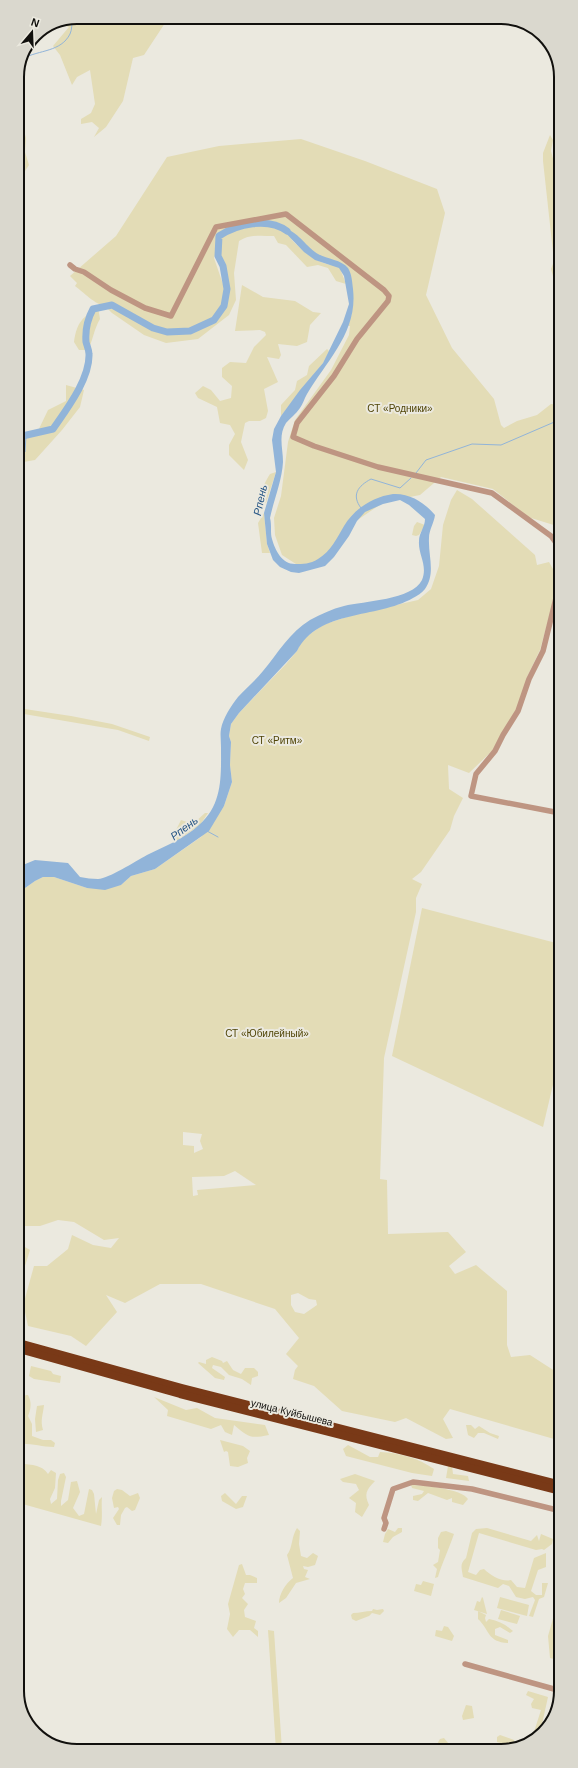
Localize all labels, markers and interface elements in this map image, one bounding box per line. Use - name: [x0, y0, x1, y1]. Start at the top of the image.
- north arrow: [12, 12, 52, 52]
- text: N: [30, 16, 41, 30]
- park label: СТ «Родники»: [367, 403, 433, 414]
- water label: Рпень: [251, 483, 269, 517]
- park label: СТ «Ритм»: [252, 735, 303, 746]
- water label: Рпень: [168, 814, 200, 842]
- park label: СТ «Юбилейный»: [225, 1028, 309, 1039]
- street label: улица Куйбышева: [250, 1397, 334, 1428]

